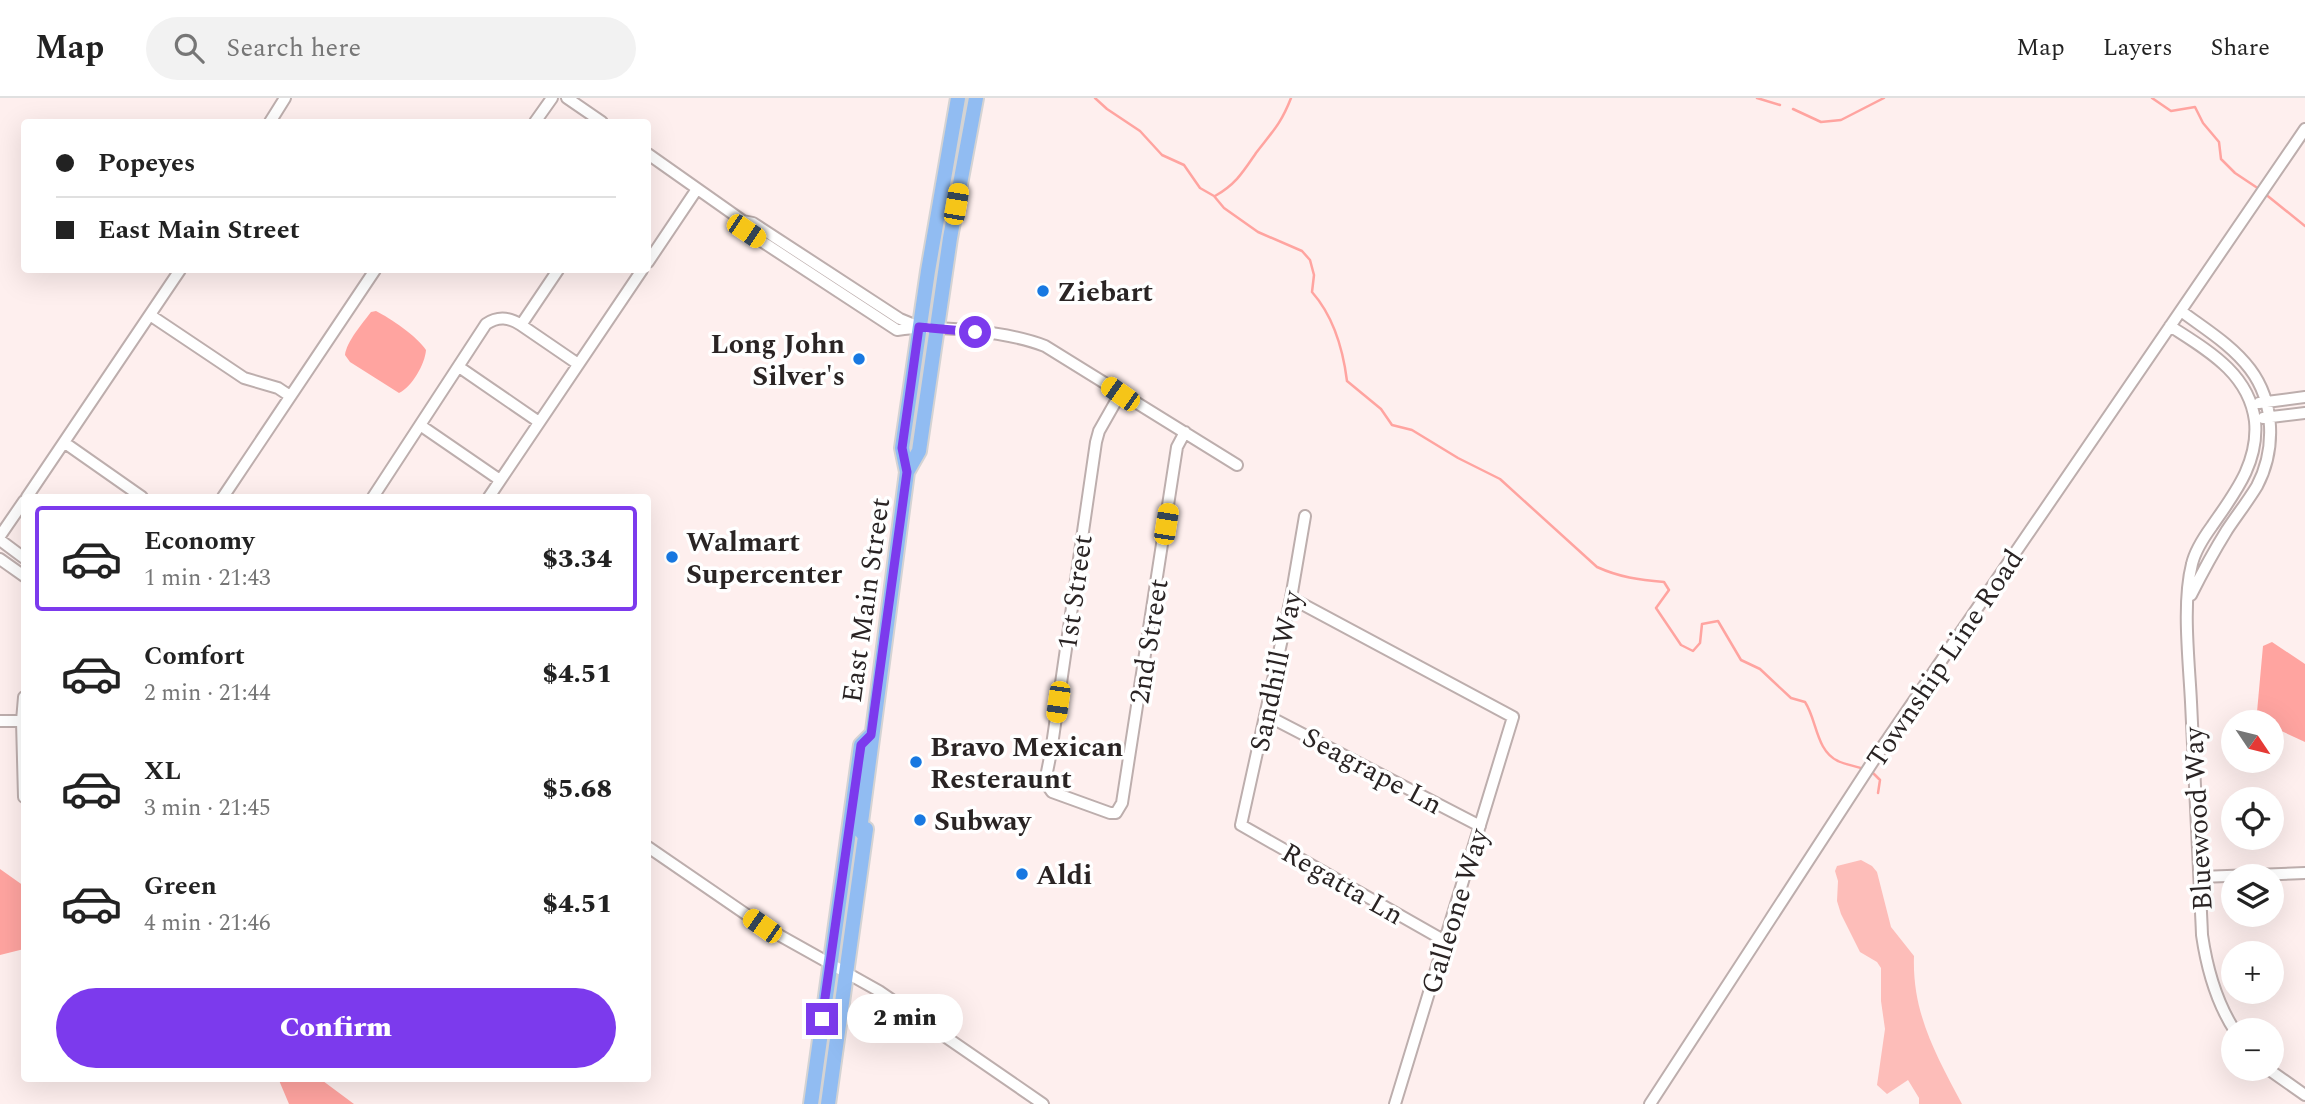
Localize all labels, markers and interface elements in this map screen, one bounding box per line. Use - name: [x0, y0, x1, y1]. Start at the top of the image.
- search box: [146, 17, 636, 80]
- text: Map: [35, 23, 104, 73]
- text: Search here: [226, 28, 361, 68]
- icon: search: [170, 29, 208, 67]
- text: Map: [2016, 30, 2065, 66]
- text: Layers: [2103, 30, 2173, 66]
- text: Share: [2211, 30, 2270, 66]
- text: Popeyes: [98, 143, 195, 183]
- car: [943, 181, 970, 227]
- text: East Main Street: [98, 210, 300, 250]
- car: [723, 211, 770, 251]
- place label: Ziebart: [1057, 271, 1153, 314]
- marker: Ziebart: [1035, 283, 1051, 299]
- route start: [959, 316, 991, 348]
- place label: Long John Silver's: [710, 323, 845, 398]
- marker: Long John Silver's: [851, 351, 867, 367]
- car: [1097, 373, 1144, 415]
- street label: East Main Street: [831, 495, 902, 706]
- car: [1153, 502, 1180, 546]
- text: Economy: [144, 521, 254, 561]
- place label: Walmart Supercenter: [686, 521, 842, 596]
- icon: car: [60, 527, 123, 590]
- street label: 1st Street: [1046, 532, 1105, 653]
- text: $3.34: [542, 539, 612, 579]
- street label: Township Line Road: [1856, 541, 2035, 777]
- marker: Walmart Supercenter: [664, 549, 680, 565]
- text: 1 min · 21:43: [144, 561, 271, 596]
- street label: 2nd Street: [1118, 575, 1181, 707]
- street label: Sandhill Way: [1238, 585, 1315, 756]
- text: Comfort: [144, 636, 245, 676]
- icon: car: [60, 642, 123, 705]
- text: $4.51: [542, 654, 612, 694]
- text: 2 min · 21:44: [144, 676, 271, 711]
- car: [1045, 680, 1072, 724]
- north arrow: [2221, 710, 2284, 774]
- map controls: [2221, 710, 2284, 1081]
- street label: Seagrape Ln: [1295, 716, 1450, 826]
- street label: Bluewood Way: [2172, 724, 2225, 912]
- place label: Bravo Mexican Resteraunt: [930, 726, 1123, 801]
- text: XL: [144, 751, 181, 791]
- marker: Bravo Mexican Resteraunt: [908, 754, 924, 770]
- icon: car: [60, 757, 123, 820]
- text: $5.68: [542, 769, 612, 809]
- button: locate: [2221, 787, 2284, 850]
- text: 3 min · 21:45: [144, 791, 271, 826]
- place label: Subway: [934, 800, 1033, 843]
- marker: Subway: [912, 812, 928, 828]
- street label: Galleone Way: [1410, 822, 1501, 999]
- street label: Regatta Ln: [1273, 832, 1412, 937]
- place label: Aldi: [1036, 854, 1092, 897]
- button: layers: [2221, 864, 2284, 927]
- text: Green: [144, 866, 217, 906]
- marker: Aldi: [1014, 866, 1030, 882]
- icon: car: [60, 872, 123, 935]
- text: $4.51: [542, 884, 612, 924]
- car: [739, 905, 786, 947]
- text: 4 min · 21:46: [144, 906, 271, 941]
- button: +: [2221, 941, 2284, 1004]
- button: Confirm: [56, 988, 616, 1068]
- callout: 2 min: [846, 995, 962, 1044]
- text: 2 min: [873, 1001, 937, 1036]
- route end: [806, 1003, 838, 1035]
- button: −: [2221, 1018, 2284, 1081]

